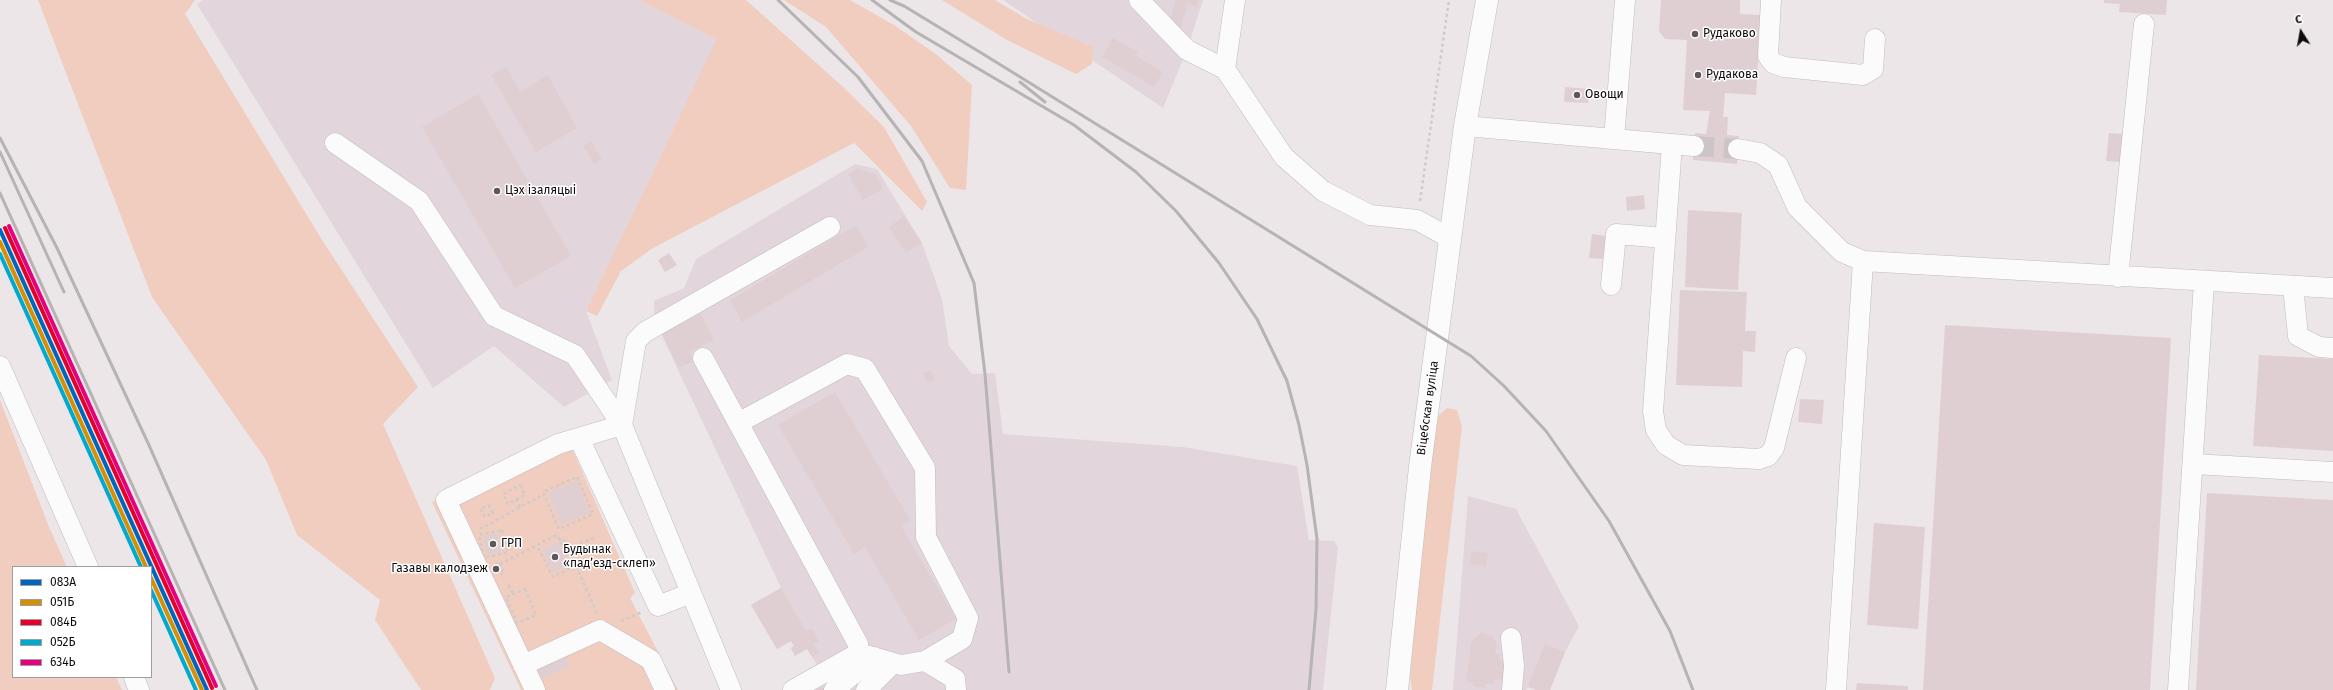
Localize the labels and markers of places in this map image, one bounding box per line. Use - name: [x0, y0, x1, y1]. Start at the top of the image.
- place label: Рудаково: [1703, 27, 1756, 41]
- marker: Рудаково: [1690, 29, 1700, 39]
- place label: Рудакова: [1706, 68, 1758, 82]
- marker: Рудакова: [1693, 70, 1703, 80]
- place label: Овощи: [1585, 88, 1624, 102]
- marker: Овощи: [1572, 90, 1582, 100]
- place label: Цэх ізаляцыі: [505, 184, 576, 198]
- marker: Цэх ізаляцыі: [492, 186, 502, 196]
- place label: ГРП: [501, 537, 522, 551]
- marker: ГРП: [488, 539, 498, 549]
- place label: Будынак «падʼезд-склеп»: [563, 543, 656, 571]
- marker: Будынак «падʼезд-склеп»: [550, 552, 560, 562]
- place label: Газавы калодзеж: [391, 562, 488, 576]
- marker: Газавы калодзеж: [491, 564, 501, 574]

